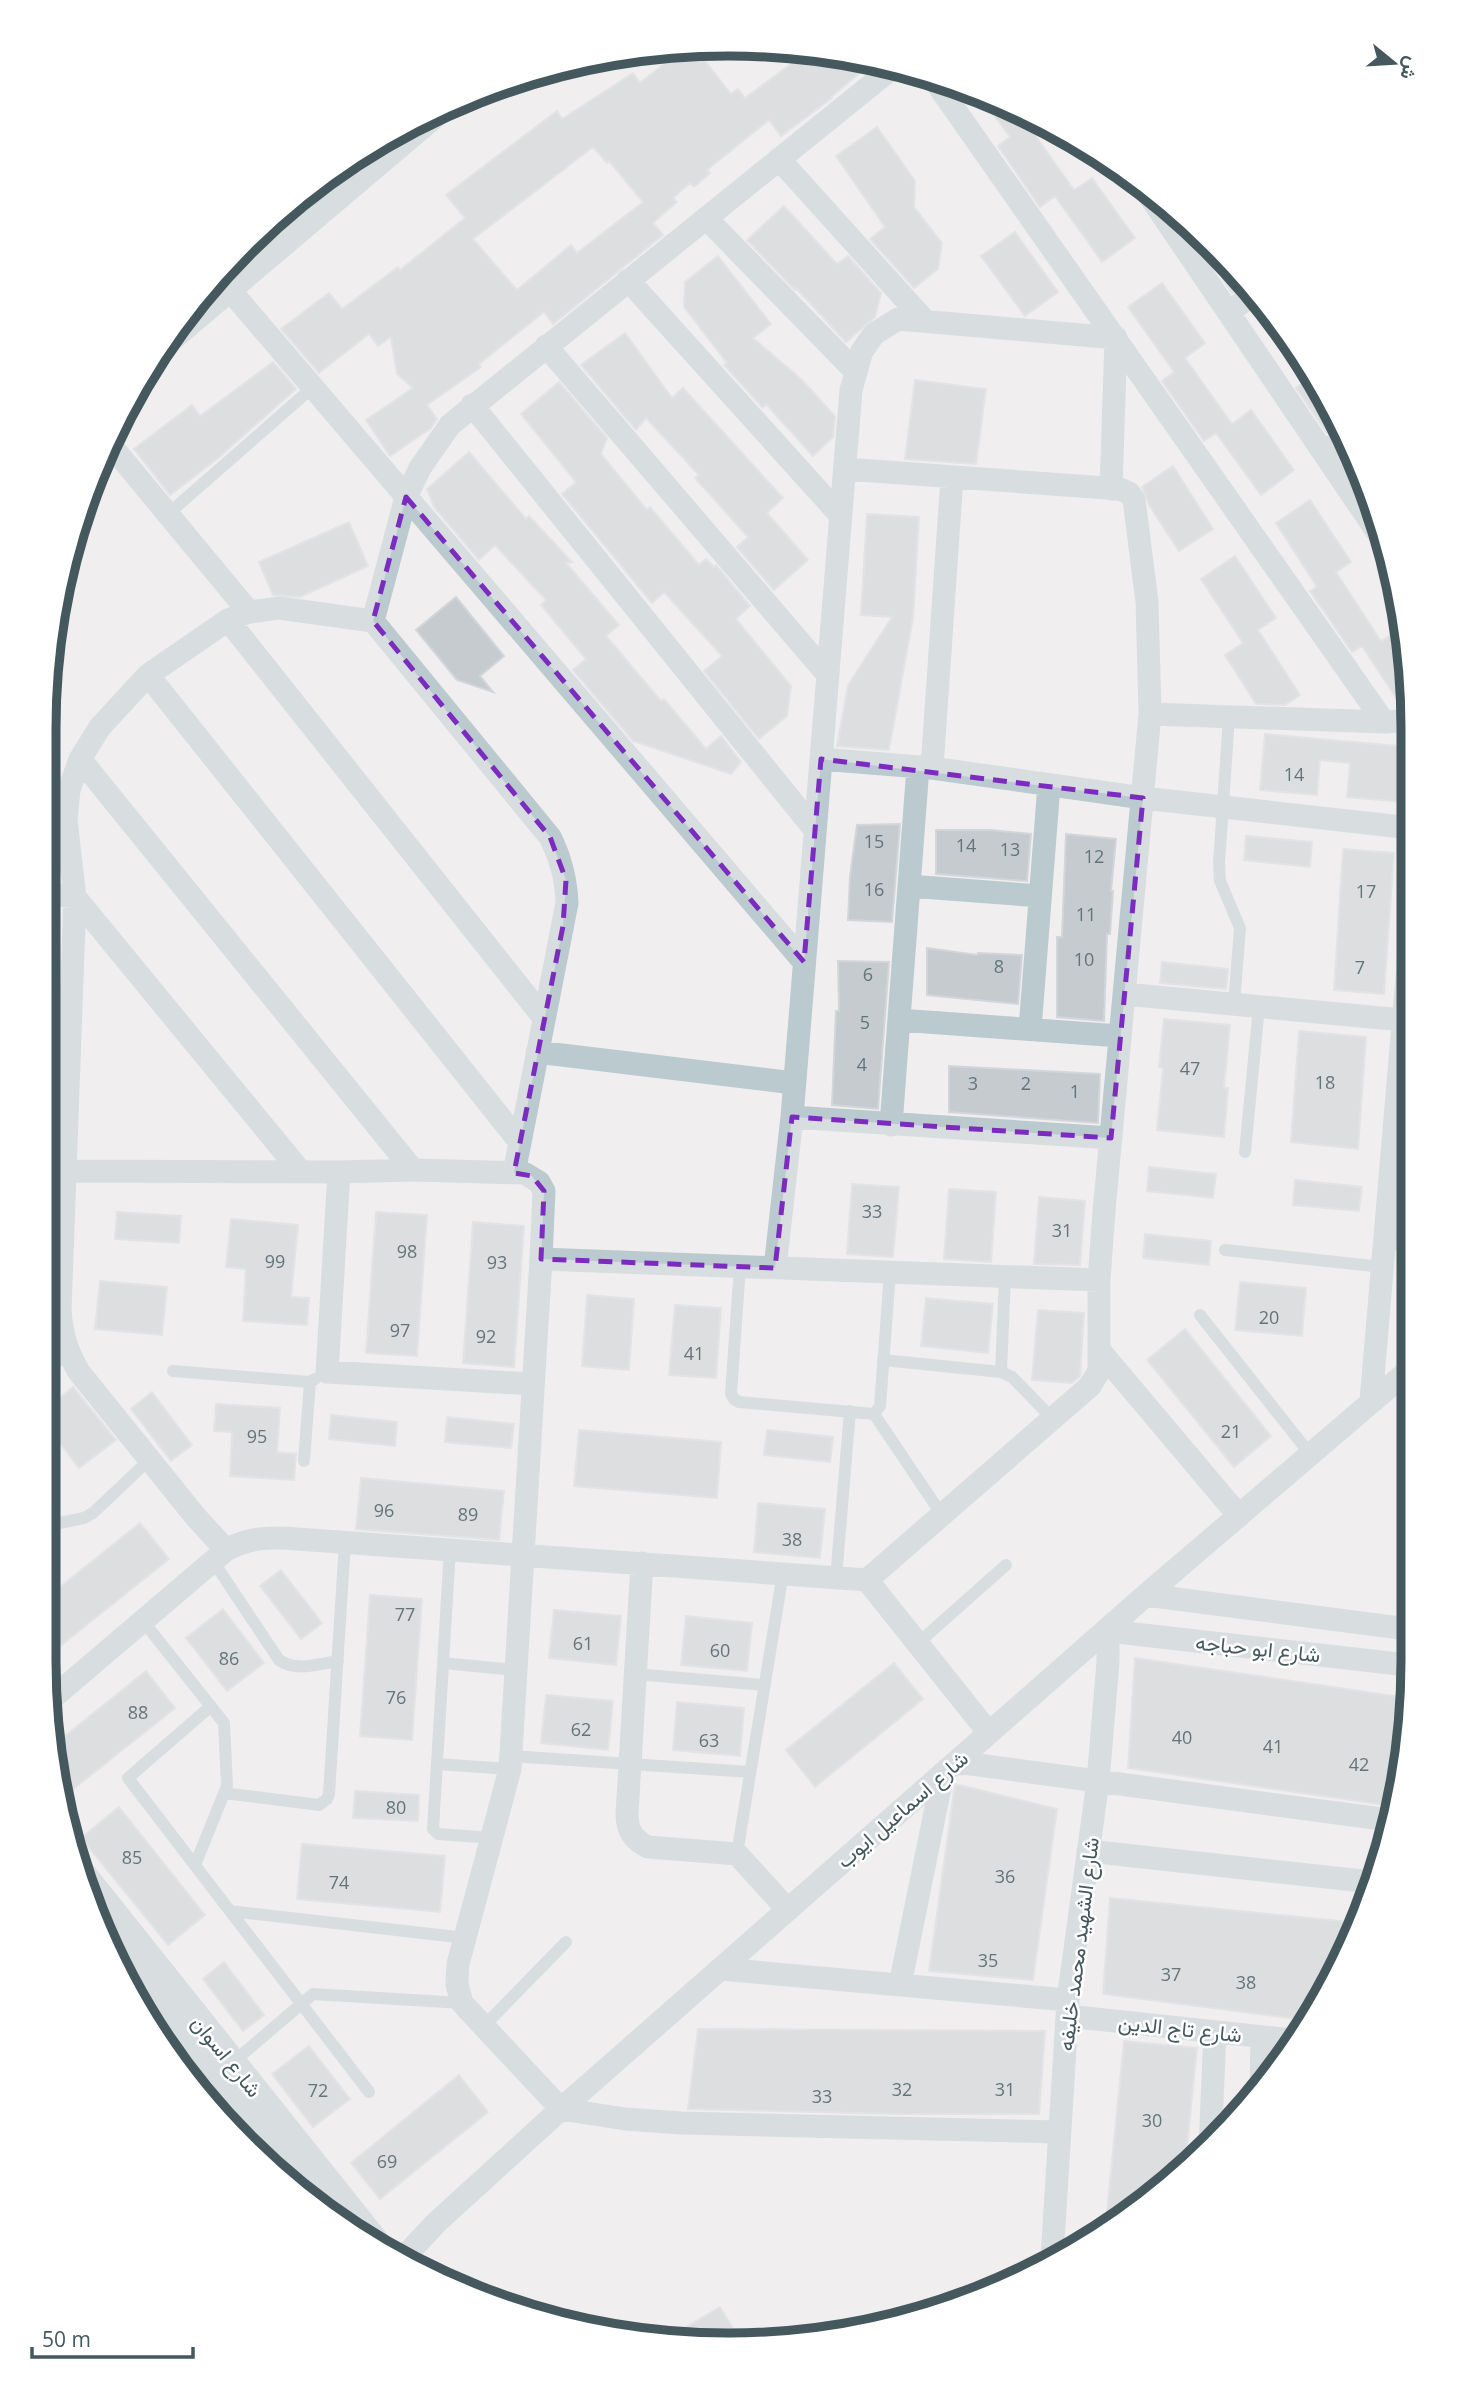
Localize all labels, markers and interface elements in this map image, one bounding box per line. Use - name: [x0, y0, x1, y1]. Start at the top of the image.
- north arrow: [1359, 28, 1429, 98]
- text: ش: [1394, 53, 1426, 83]
- house number: 14: [1284, 762, 1304, 786]
- house number: 15: [864, 829, 884, 853]
- house number: 14: [956, 833, 976, 857]
- house number: 13: [1000, 837, 1020, 861]
- house number: 12: [1084, 844, 1104, 868]
- house number: 16: [864, 877, 884, 901]
- house number: 17: [1356, 879, 1376, 903]
- house number: 11: [1076, 902, 1096, 926]
- house number: 10: [1074, 947, 1094, 971]
- house number: 8: [994, 954, 1004, 978]
- house number: 7: [1355, 955, 1365, 979]
- house number: 6: [863, 962, 873, 986]
- house number: 5: [860, 1010, 870, 1034]
- house number: 4: [857, 1052, 867, 1076]
- house number: 47: [1180, 1056, 1200, 1080]
- house number: 18: [1315, 1070, 1335, 1094]
- house number: 3: [968, 1071, 978, 1095]
- house number: 2: [1021, 1071, 1031, 1095]
- house number: 1: [1070, 1079, 1080, 1103]
- house number: 33: [862, 1199, 882, 1223]
- house number: 31: [1052, 1218, 1072, 1242]
- house number: 98: [397, 1239, 417, 1263]
- house number: 99: [265, 1249, 285, 1273]
- house number: 93: [487, 1250, 507, 1274]
- house number: 20: [1259, 1305, 1279, 1329]
- house number: 97: [390, 1318, 410, 1342]
- house number: 92: [476, 1324, 496, 1348]
- house number: 41: [684, 1341, 704, 1365]
- house number: 21: [1221, 1419, 1241, 1443]
- house number: 95: [247, 1424, 267, 1448]
- house number: 96: [374, 1498, 394, 1522]
- house number: 89: [458, 1502, 478, 1526]
- house number: 38: [782, 1527, 802, 1551]
- house number: 77: [395, 1602, 415, 1626]
- street label: شارع ابو حباجه: [1194, 1628, 1322, 1669]
- house number: 61: [573, 1631, 593, 1655]
- house number: 60: [710, 1638, 730, 1662]
- house number: 86: [219, 1646, 239, 1670]
- house number: 76: [386, 1685, 406, 1709]
- house number: 88: [128, 1700, 148, 1724]
- house number: 62: [571, 1717, 591, 1741]
- house number: 40: [1172, 1725, 1192, 1749]
- house number: 63: [699, 1728, 719, 1752]
- house number: 41: [1263, 1734, 1283, 1758]
- street label: شارع اسماعيل ايوب: [830, 1744, 974, 1875]
- house number: 42: [1349, 1752, 1369, 1776]
- house number: 80: [386, 1795, 406, 1819]
- street label: شارع الشهيد محمد خليفه: [1051, 1836, 1106, 2052]
- house number: 85: [122, 1845, 142, 1869]
- house number: 36: [995, 1864, 1015, 1888]
- house number: 74: [329, 1870, 349, 1894]
- house number: 35: [978, 1948, 998, 1972]
- house number: 37: [1161, 1962, 1181, 1986]
- house number: 38: [1236, 1970, 1256, 1994]
- street label: شارع تاج الدين: [1117, 2008, 1243, 2049]
- street label: شارع اسوان: [185, 2009, 269, 2103]
- house number: 32: [892, 2077, 912, 2101]
- house number: 31: [995, 2077, 1015, 2101]
- house number: 72: [308, 2078, 328, 2102]
- house number: 33: [812, 2084, 832, 2108]
- house number: 30: [1142, 2108, 1162, 2132]
- house number: 69: [377, 2149, 397, 2173]
- scale bar: [32, 2316, 192, 2360]
- text: 50 m: [42, 2325, 91, 2353]

